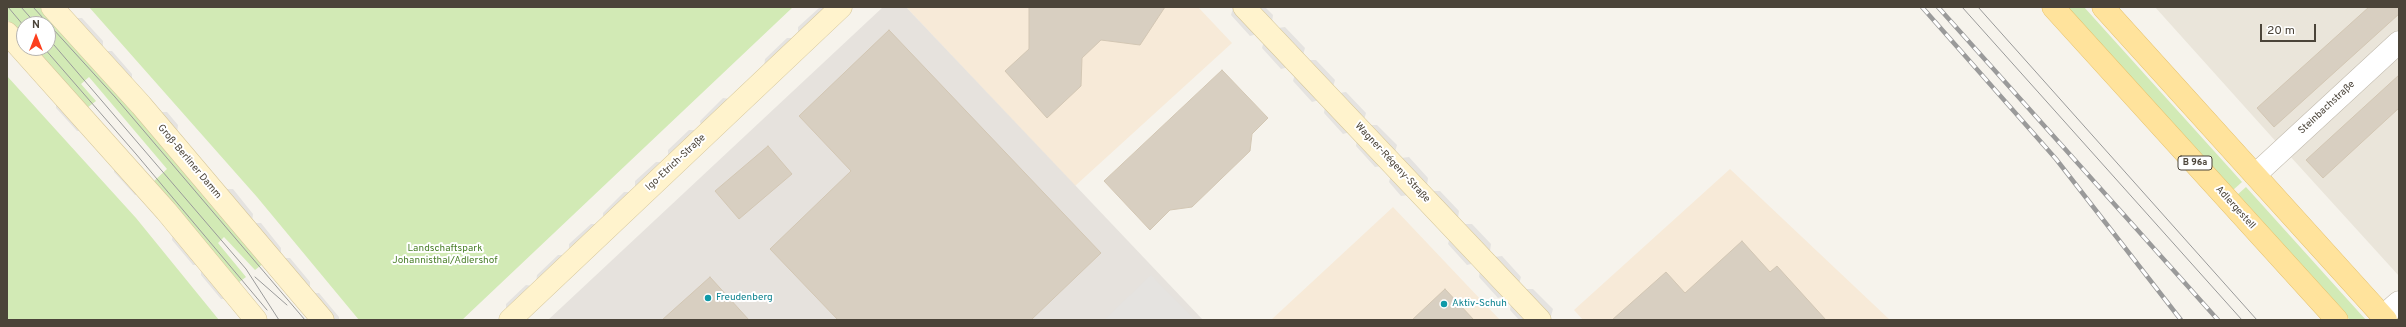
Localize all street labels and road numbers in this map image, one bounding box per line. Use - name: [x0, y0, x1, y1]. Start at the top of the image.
- street label: Steinbachstraße: [2296, 79, 2358, 137]
- street label: Wagner-Régeny-Straße: [1352, 121, 1432, 205]
- street label: Groß-Berliner Damm: [154, 122, 224, 202]
- street label: Igo-Etrich-Straße: [644, 132, 708, 194]
- road number: B 96a: [2178, 156, 2212, 170]
- street label: Adlergestell: [2213, 184, 2257, 232]

